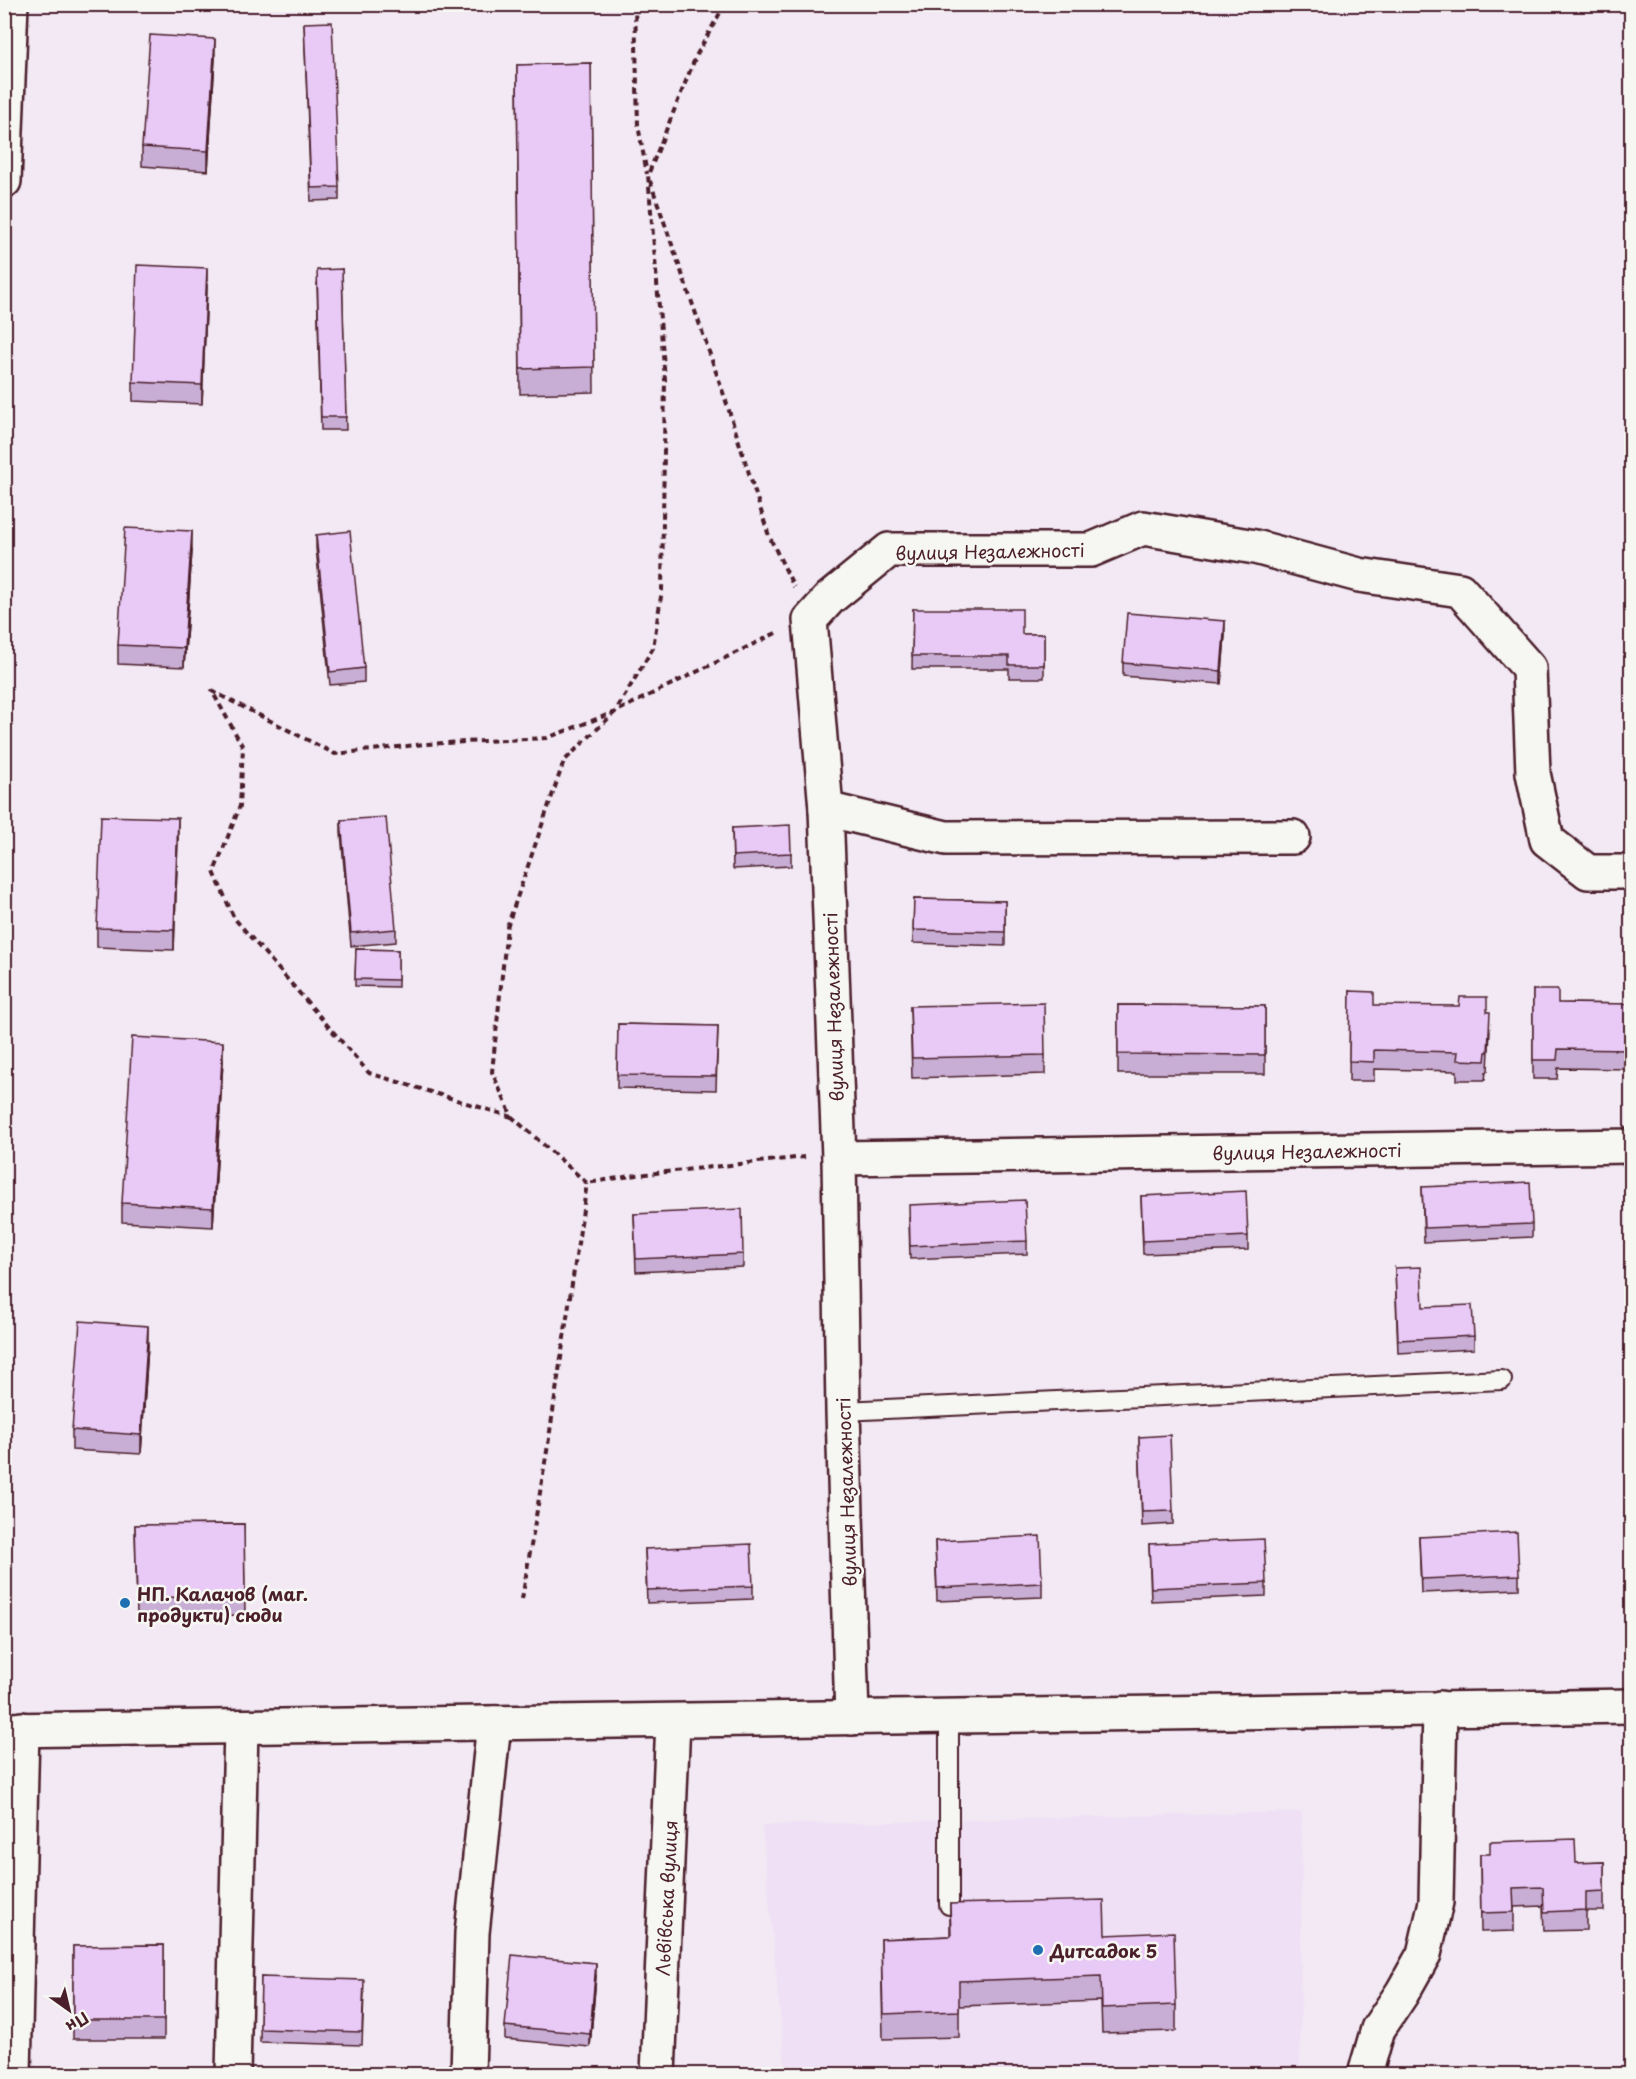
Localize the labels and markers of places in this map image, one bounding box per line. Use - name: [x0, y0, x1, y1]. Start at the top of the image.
- place label: НП. Калачов (маг. продукти) сюди: [137, 1580, 308, 1628]
- marker: НП. Калачов (маг. продукти) сюди: [118, 1596, 132, 1610]
- place label: Дитсадок 5: [1049, 1937, 1158, 1964]
- marker: Дитсадок 5: [1031, 1943, 1045, 1957]

